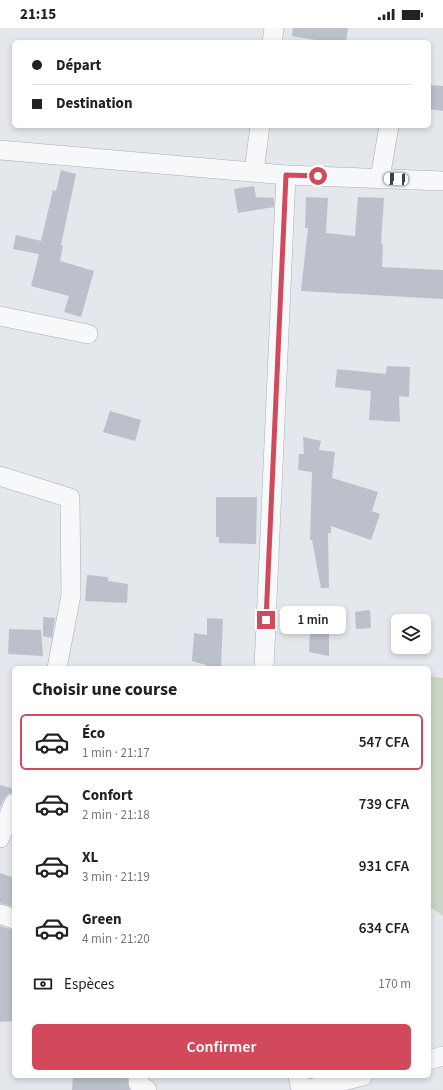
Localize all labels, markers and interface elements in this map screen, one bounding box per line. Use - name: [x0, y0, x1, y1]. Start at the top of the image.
- text: 21:15: [20, 4, 56, 25]
- text: Départ: [56, 55, 101, 76]
- text: Destination: [56, 93, 133, 114]
- route start: [309, 167, 327, 185]
- car: [384, 172, 408, 186]
- callout: 1 min: [280, 606, 346, 634]
- route end: [257, 611, 275, 629]
- text: 1 min: [298, 611, 328, 629]
- map controls: [391, 614, 431, 654]
- button: layers: [391, 614, 431, 654]
- text: Choisir une course: [32, 677, 177, 702]
- text: Éco: [82, 723, 105, 744]
- icon: car: [34, 724, 70, 760]
- text: 547 CFA: [359, 732, 409, 753]
- text: 1 min · 21:17: [82, 744, 150, 762]
- text: Confort: [82, 785, 133, 806]
- icon: car: [34, 786, 70, 822]
- text: 739 CFA: [359, 794, 409, 815]
- text: 2 min · 21:18: [82, 806, 150, 824]
- text: XL: [82, 847, 98, 868]
- icon: car: [34, 848, 70, 884]
- text: 931 CFA: [359, 856, 409, 877]
- text: 3 min · 21:19: [82, 868, 150, 886]
- text: Green: [82, 909, 122, 930]
- icon: car: [34, 910, 70, 946]
- text: 634 CFA: [359, 918, 409, 939]
- text: 4 min · 21:20: [82, 930, 150, 948]
- icon: cash: [32, 973, 54, 995]
- text: Espèces: [64, 974, 114, 995]
- text: 170 m: [378, 975, 411, 993]
- button: Confirmer: [32, 1024, 411, 1070]

